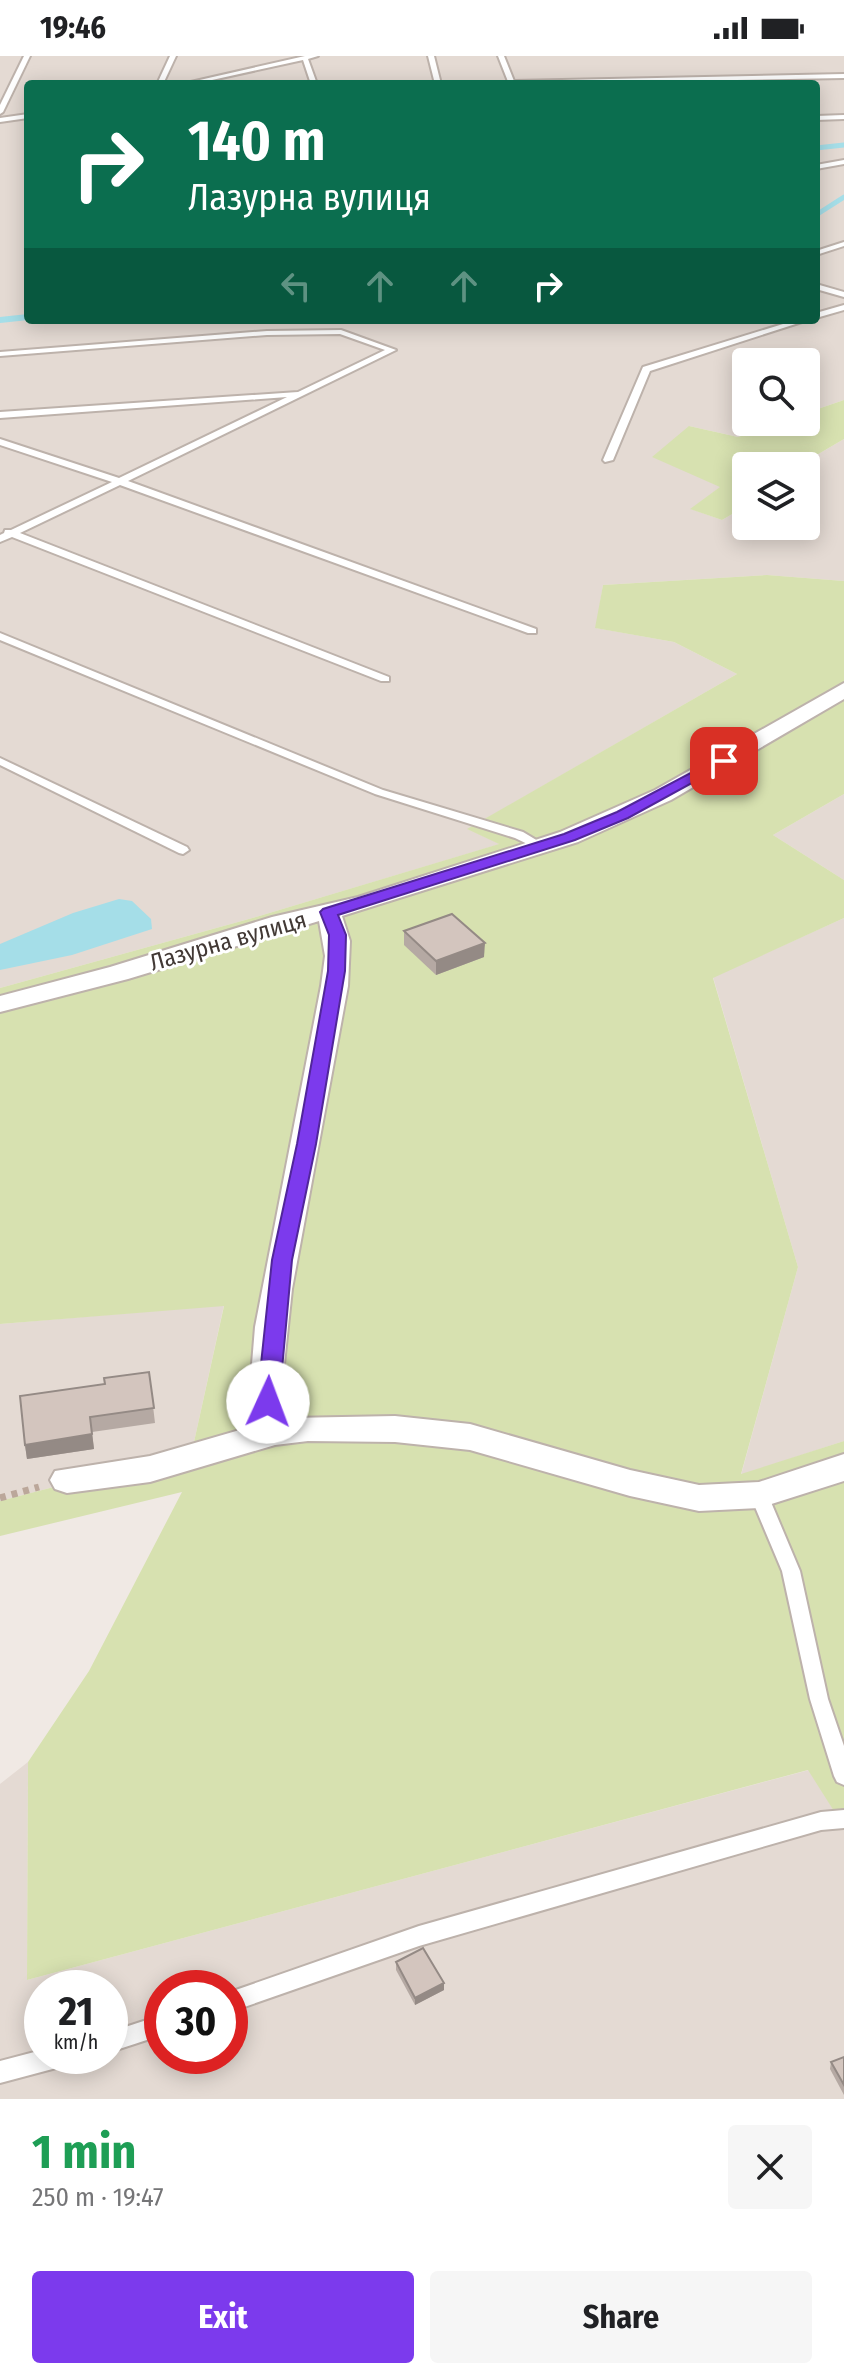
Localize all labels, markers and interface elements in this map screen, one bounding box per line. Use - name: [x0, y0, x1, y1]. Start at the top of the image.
- text: 19:46: [40, 10, 106, 46]
- text: 140 m: [188, 108, 325, 175]
- icon: right: [56, 112, 160, 216]
- text: Лазурна вулиця: [188, 176, 431, 220]
- icon: left: [274, 264, 318, 308]
- icon: ahead: [358, 264, 402, 308]
- icon: ahead: [442, 264, 486, 308]
- icon: right: [526, 264, 570, 308]
- map controls: [732, 348, 820, 540]
- button: search: [732, 348, 820, 436]
- button: layers: [732, 452, 820, 540]
- pin: [690, 727, 758, 795]
- icon: arrive: [702, 739, 746, 783]
- street label: Лазурна вулиця: [146, 905, 310, 977]
- position arrow: [226, 1360, 310, 1444]
- speed limit sign: 30: [144, 1970, 248, 2074]
- text: 21: [59, 1988, 93, 2036]
- text: km/h: [54, 2030, 98, 2054]
- text: 1 min: [32, 2123, 137, 2181]
- button: close: [728, 2125, 812, 2209]
- text: 250 m · 19:47: [32, 2182, 164, 2213]
- button: Exit: [32, 2271, 414, 2363]
- button: Share: [430, 2271, 812, 2363]

